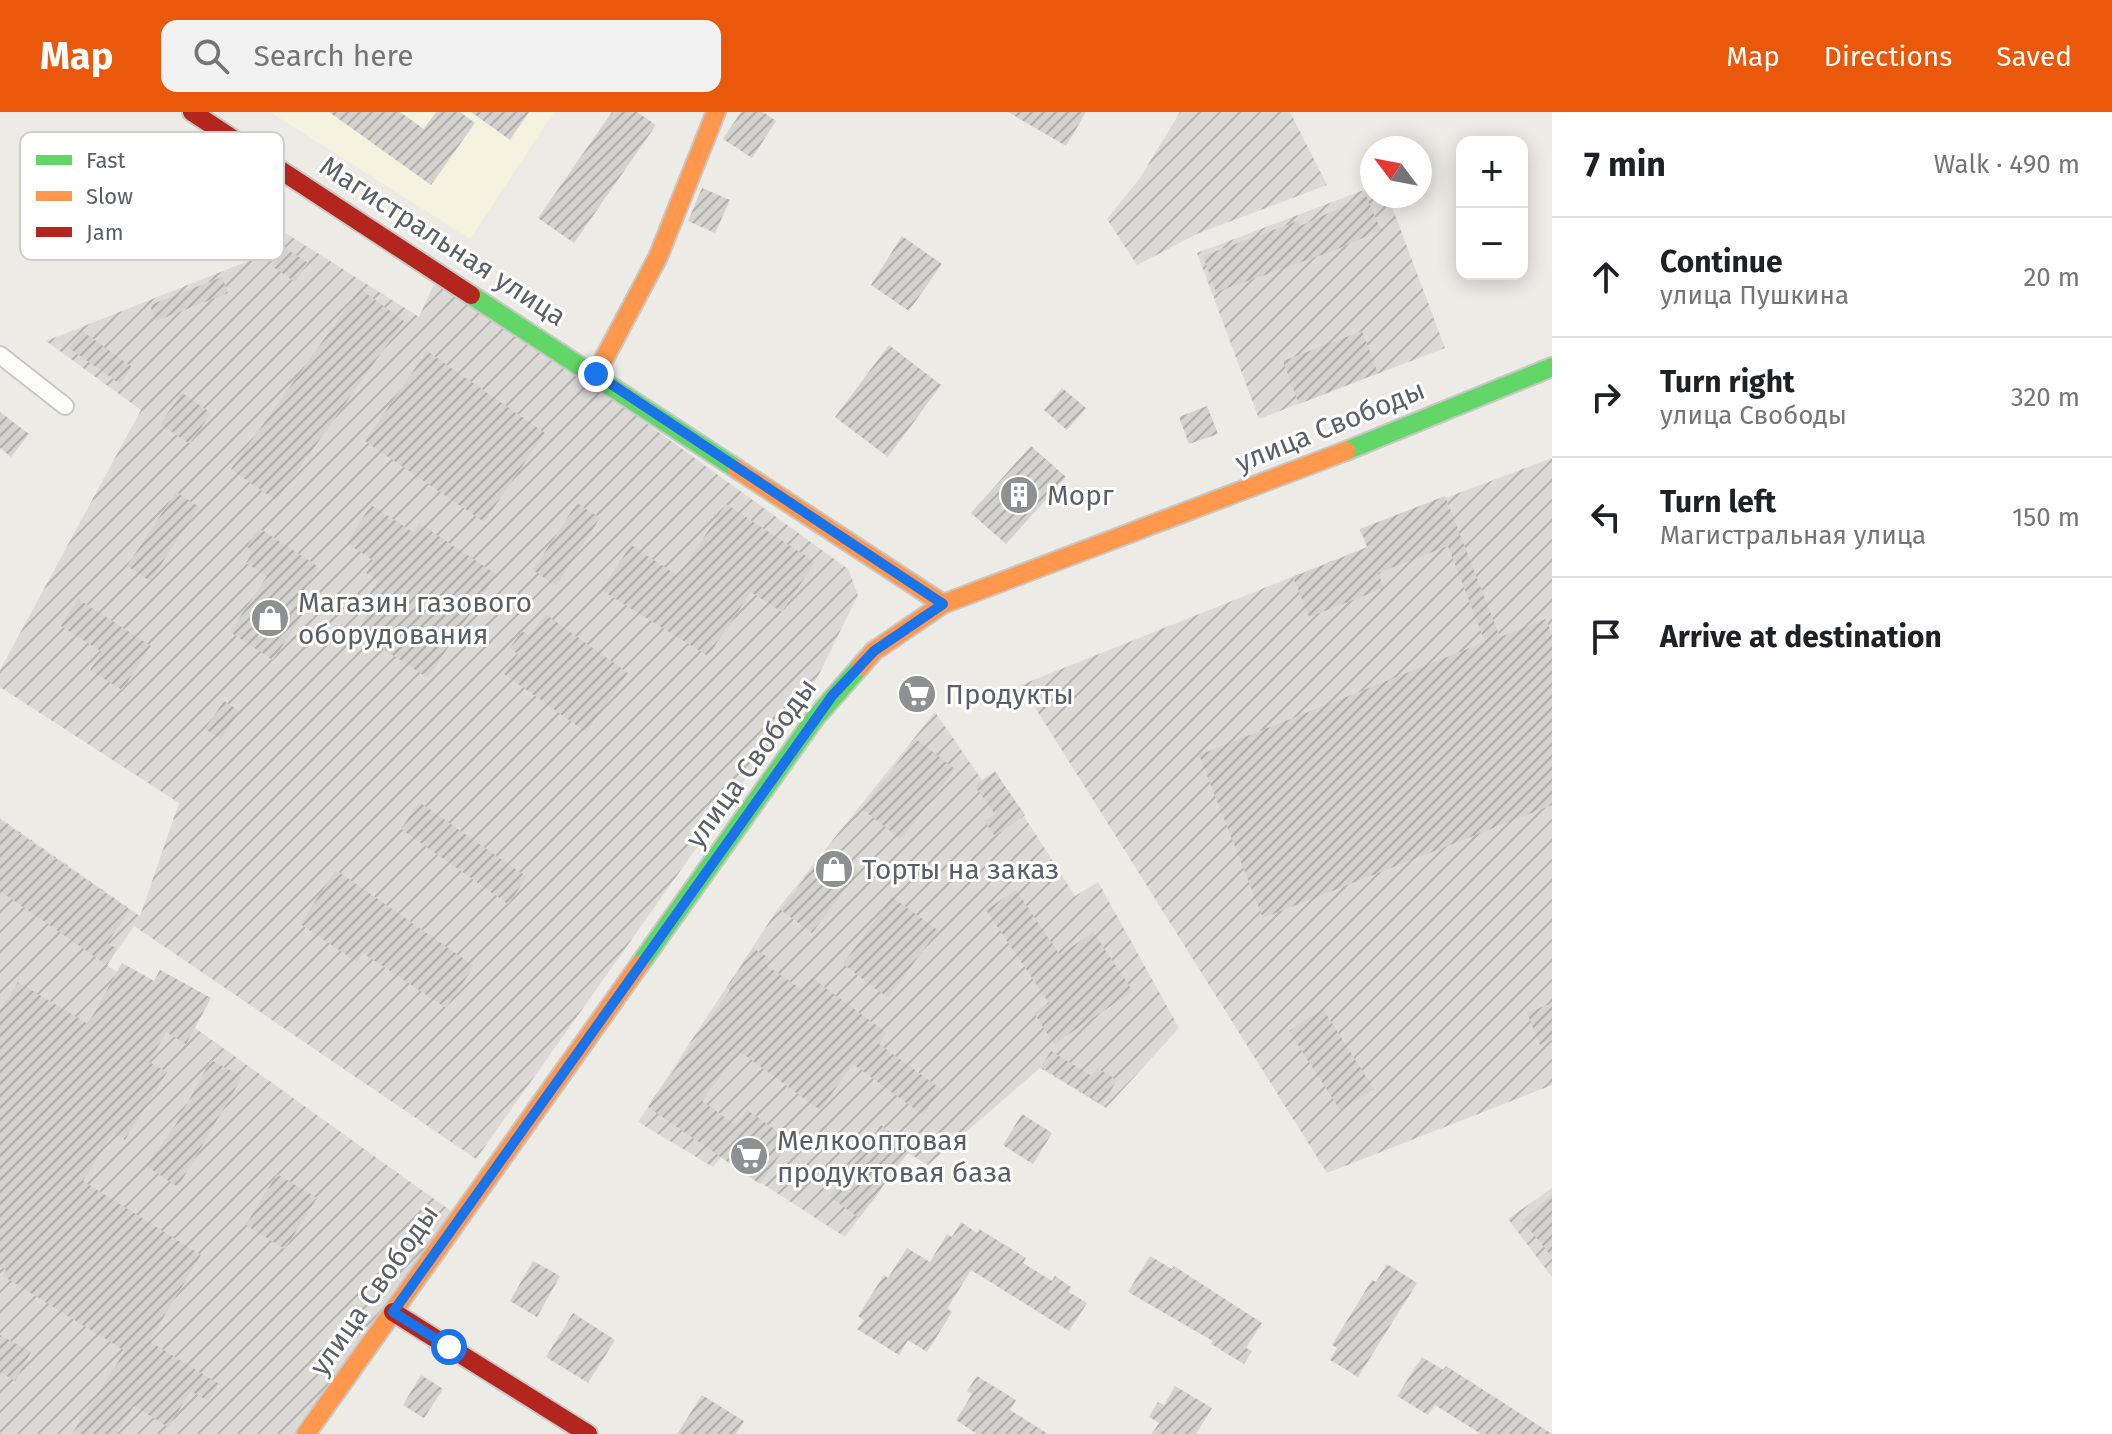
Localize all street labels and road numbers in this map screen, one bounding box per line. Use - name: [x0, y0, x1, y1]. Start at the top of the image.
- street label: Магистральная улица: [314, 149, 572, 333]
- street label: улица Свободы: [1231, 373, 1429, 479]
- street label: улица Свободы: [679, 672, 823, 854]
- street label: улица Свободы: [303, 1198, 445, 1382]

